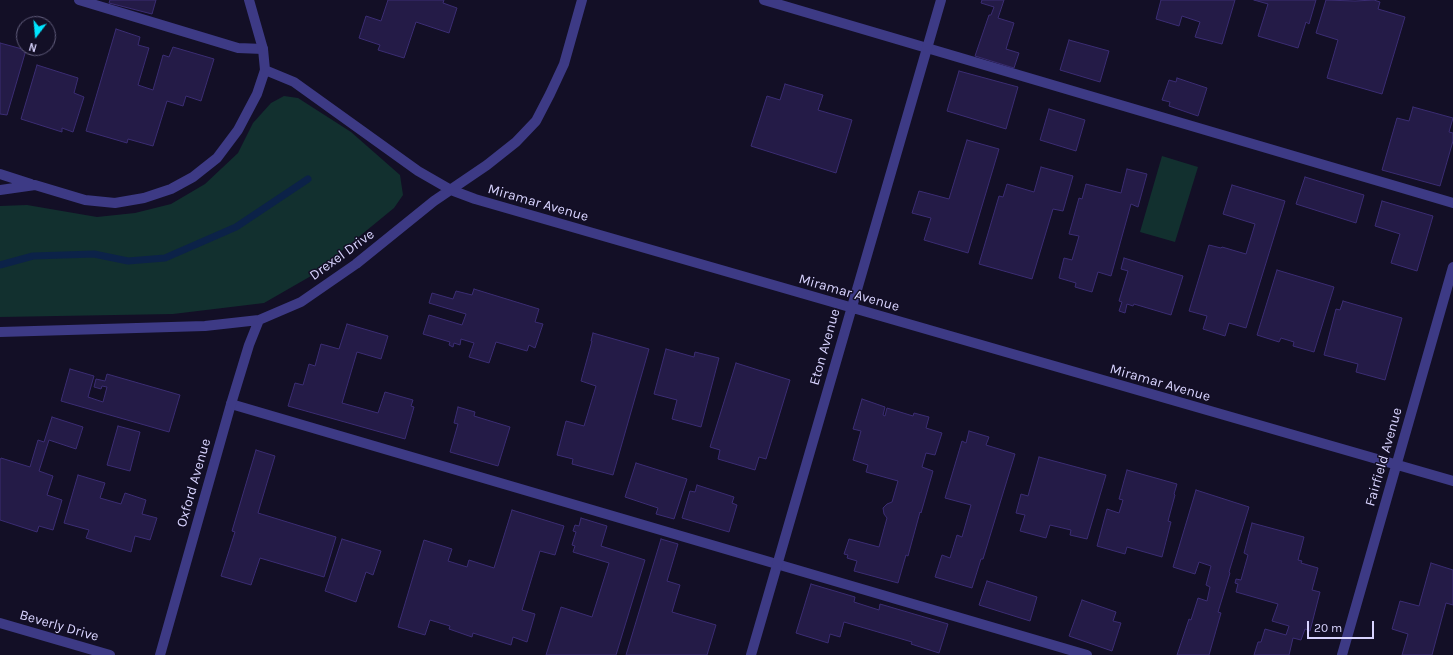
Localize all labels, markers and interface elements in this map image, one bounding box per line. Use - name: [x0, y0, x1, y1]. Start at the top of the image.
- north arrow: [16, 16, 56, 56]
- text: N: [27, 40, 38, 54]
- street label: Miramar Avenue: [486, 181, 590, 225]
- street label: Drexel Drive: [306, 226, 378, 284]
- street label: Miramar Avenue: [797, 271, 901, 315]
- street label: Eton Avenue: [806, 307, 844, 387]
- street label: Miramar Avenue: [1108, 361, 1212, 405]
- street label: Fairfield Avenue: [1362, 406, 1406, 508]
- street label: Oxford Avenue: [173, 437, 215, 529]
- street label: Beverly Drive: [17, 607, 101, 645]
- scale bar: [1309, 613, 1376, 639]
- text: 20 m: [1314, 621, 1342, 635]

